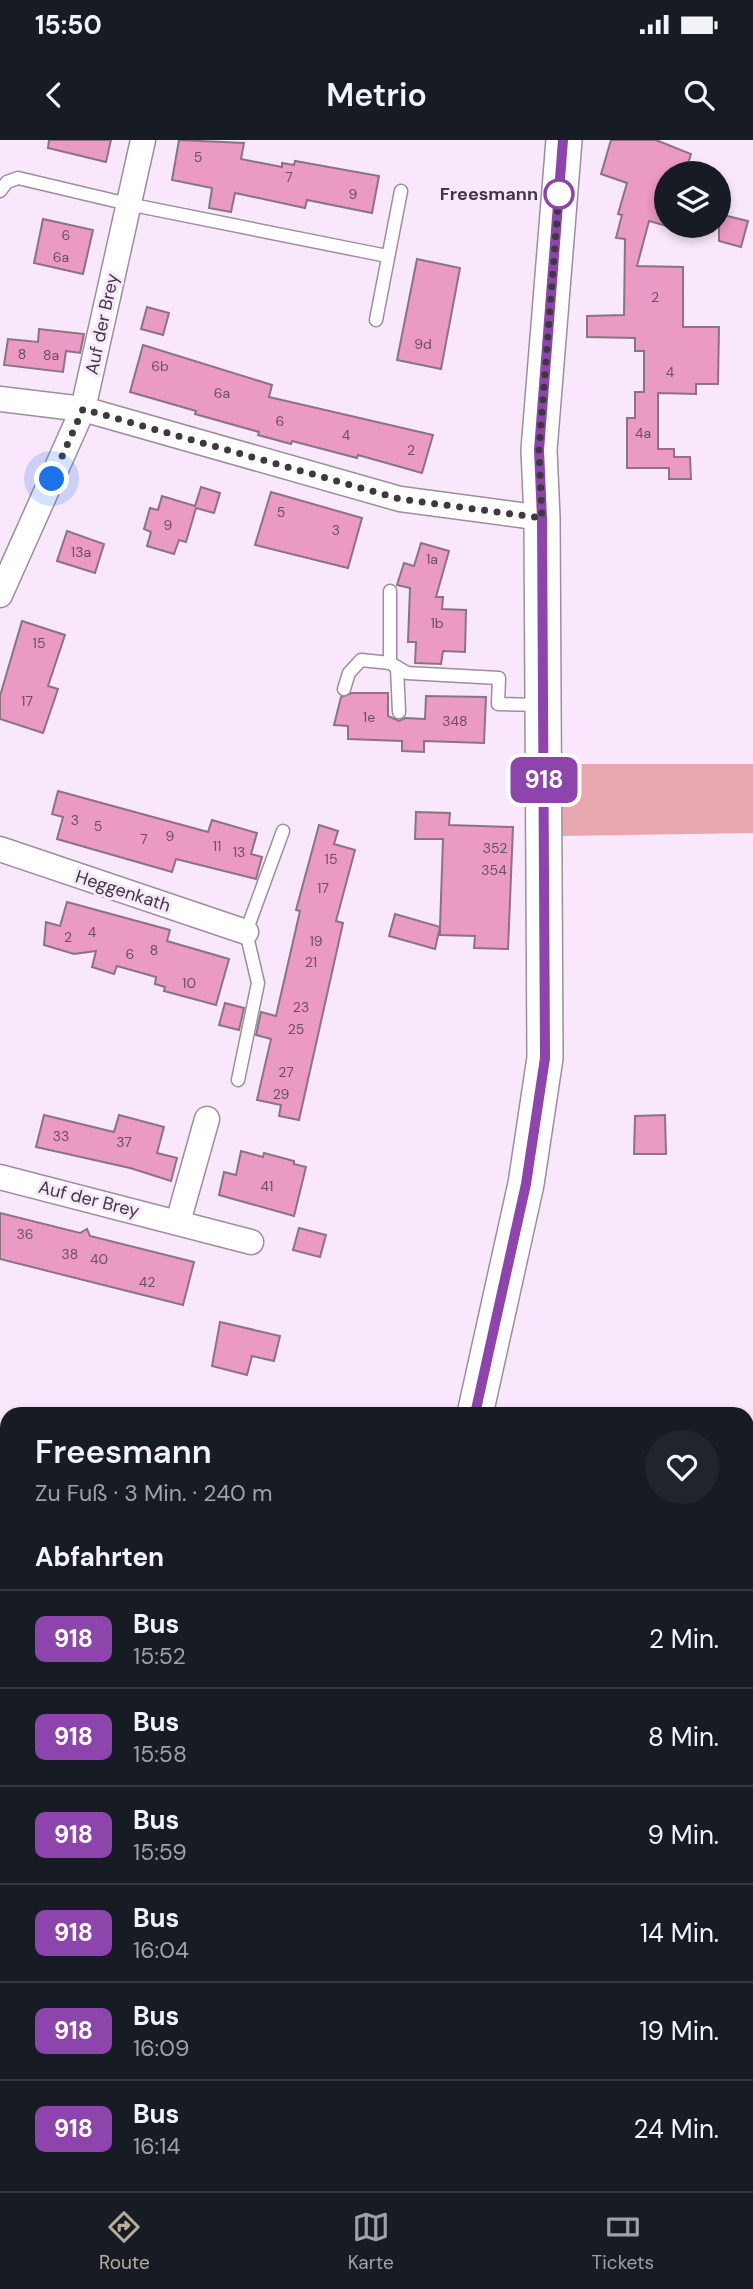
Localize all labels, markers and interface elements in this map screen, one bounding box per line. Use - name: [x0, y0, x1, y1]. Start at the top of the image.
- text: 15:50: [35, 8, 102, 42]
- text: Metrio: [326, 74, 427, 116]
- icon: back: [35, 76, 73, 114]
- icon: search: [680, 76, 718, 114]
- house number: 5: [194, 148, 202, 166]
- map controls: [654, 161, 731, 238]
- button: layers: [654, 161, 731, 238]
- house number: 7: [285, 168, 293, 186]
- marker: Freesmann: [544, 179, 574, 209]
- place label: Freesmann: [440, 182, 538, 206]
- house number: 9: [349, 185, 358, 203]
- house number: 6: [62, 226, 70, 244]
- house number: 6a: [53, 248, 69, 266]
- street label: Auf der Brey: [80, 271, 124, 377]
- house number: 2: [651, 288, 659, 306]
- house number: 9d: [414, 335, 432, 353]
- house number: 8: [18, 345, 26, 363]
- house number: 8a: [43, 346, 59, 364]
- house number: 6b: [151, 357, 169, 375]
- house number: 4: [666, 363, 675, 381]
- house number: 6a: [214, 384, 230, 402]
- house number: 6: [276, 412, 284, 430]
- house number: 4a: [635, 424, 651, 442]
- house number: 4: [342, 426, 351, 444]
- house number: 2: [407, 441, 415, 459]
- your location: [34, 461, 69, 496]
- house number: 5: [277, 503, 285, 521]
- house number: 9: [164, 516, 173, 534]
- house number: 3: [332, 521, 340, 539]
- house number: 13a: [71, 543, 91, 561]
- house number: 1a: [426, 550, 438, 568]
- house number: 1b: [430, 614, 444, 632]
- house number: 15: [33, 634, 45, 652]
- house number: 17: [21, 692, 33, 710]
- house number: 1e: [363, 708, 375, 726]
- house number: 348: [442, 712, 468, 730]
- line badge: 918: [504, 757, 584, 803]
- text: 918: [525, 764, 564, 795]
- house number: 3: [71, 811, 79, 829]
- house number: 5: [94, 817, 102, 835]
- house number: 9: [166, 827, 175, 845]
- house number: 7: [140, 830, 148, 848]
- house number: 11: [213, 837, 221, 855]
- house number: 352: [483, 839, 507, 857]
- house number: 13: [233, 843, 245, 861]
- house number: 15: [325, 850, 337, 868]
- house number: 354: [481, 861, 507, 879]
- street label: Heggenkath: [72, 864, 174, 918]
- house number: 17: [317, 879, 329, 897]
- house number: 4: [88, 923, 97, 941]
- house number: 2: [64, 928, 72, 946]
- house number: 19: [309, 932, 323, 950]
- house number: 8: [150, 941, 158, 959]
- house number: 6: [126, 945, 134, 963]
- house number: 21: [305, 953, 317, 971]
- house number: 10: [182, 974, 196, 992]
- house number: 23: [293, 998, 309, 1016]
- house number: 25: [288, 1020, 304, 1038]
- house number: 27: [278, 1063, 294, 1081]
- house number: 29: [273, 1085, 290, 1103]
- house number: 33: [53, 1127, 69, 1145]
- house number: 37: [116, 1133, 132, 1151]
- street label: Auf der Brey: [36, 1175, 142, 1223]
- house number: 41: [261, 1177, 273, 1195]
- house number: 36: [16, 1225, 34, 1243]
- house number: 38: [62, 1245, 78, 1263]
- house number: 40: [90, 1250, 108, 1268]
- house number: 42: [139, 1273, 155, 1291]
- text: Freesmann: [35, 1430, 212, 1473]
- button: heart: [645, 1430, 719, 1504]
- text: Zu Fuß · 3 Min. · 240 m: [35, 1478, 272, 1508]
- text: Abfahrten: [35, 1540, 164, 1574]
- text: Bus: [133, 1607, 179, 1641]
- text: 2 Min.: [649, 1622, 719, 1656]
- text: 918: [54, 1623, 93, 1654]
- text: 15:52: [133, 1641, 186, 1671]
- text: Bus: [133, 1705, 179, 1739]
- text: 8 Min.: [648, 1720, 719, 1754]
- text: 918: [54, 1721, 93, 1752]
- text: 15:58: [133, 1739, 187, 1769]
- text: Bus: [133, 1803, 179, 1837]
- text: 9 Min.: [648, 1818, 719, 1852]
- text: 918: [54, 1819, 93, 1850]
- text: 15:59: [133, 1837, 187, 1867]
- text: Bus: [133, 1901, 179, 1935]
- text: 14 Min.: [640, 1916, 719, 1950]
- text: 918: [54, 1917, 93, 1948]
- text: 16:04: [133, 1935, 189, 1965]
- text: Bus: [133, 1999, 179, 2033]
- text: 19 Min.: [639, 2014, 719, 2048]
- text: 918: [54, 2015, 93, 2046]
- text: 16:09: [133, 2033, 189, 2063]
- text: Bus: [133, 2097, 179, 2131]
- text: 24 Min.: [634, 2112, 719, 2146]
- text: 918: [54, 2113, 93, 2144]
- text: 16:14: [133, 2131, 180, 2161]
- tab: Route: [99, 2208, 150, 2275]
- tab: Karte: [348, 2208, 394, 2275]
- tab: Tickets: [592, 2208, 654, 2275]

